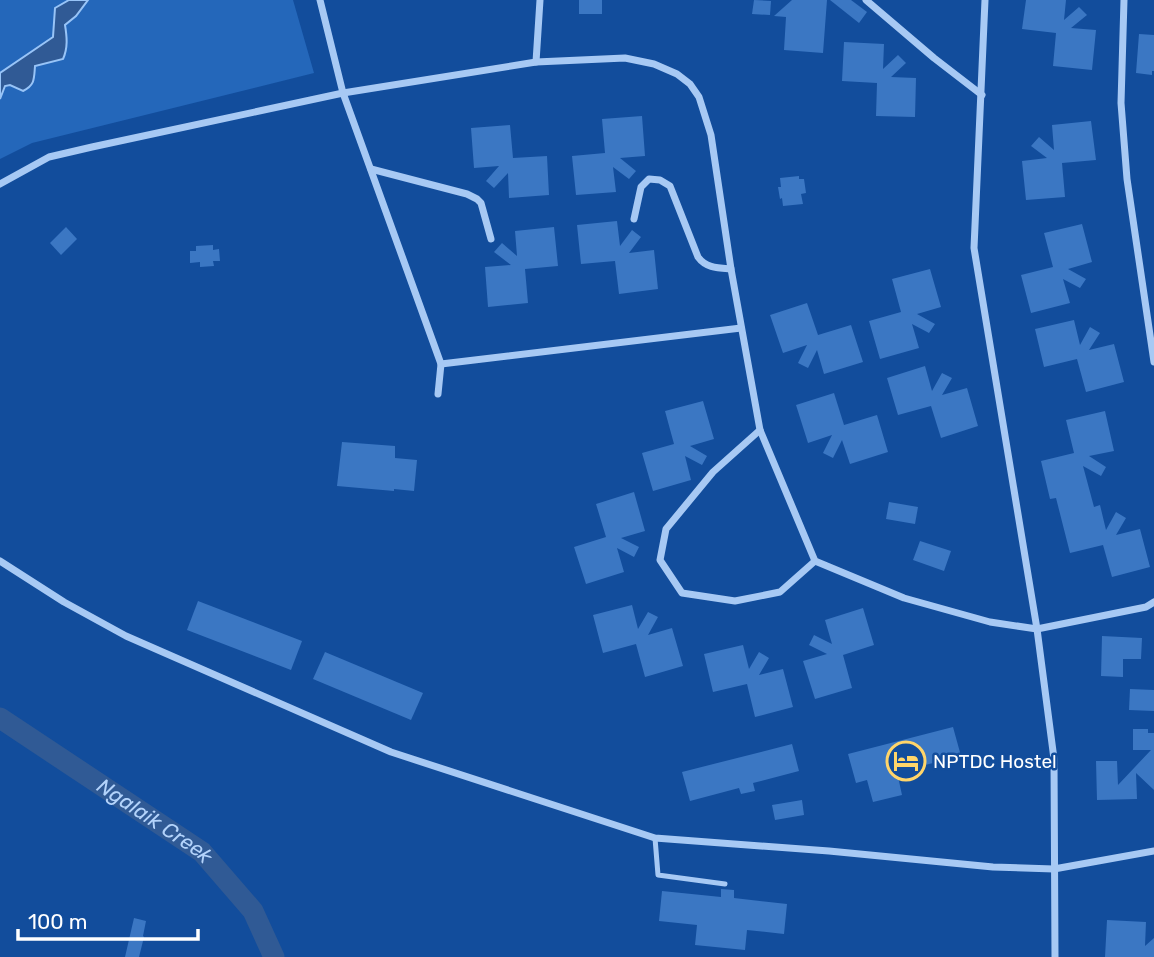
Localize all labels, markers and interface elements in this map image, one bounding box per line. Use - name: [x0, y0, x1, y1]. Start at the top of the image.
- hotel icon: NPTDC Hostel: [885, 740, 927, 782]
- place label: NPTDC Hostel: [933, 750, 1057, 773]
- water label: Ngalaik Creek: [93, 773, 220, 869]
- scale bar: [18, 898, 198, 942]
- text: 100 m: [28, 909, 87, 934]

